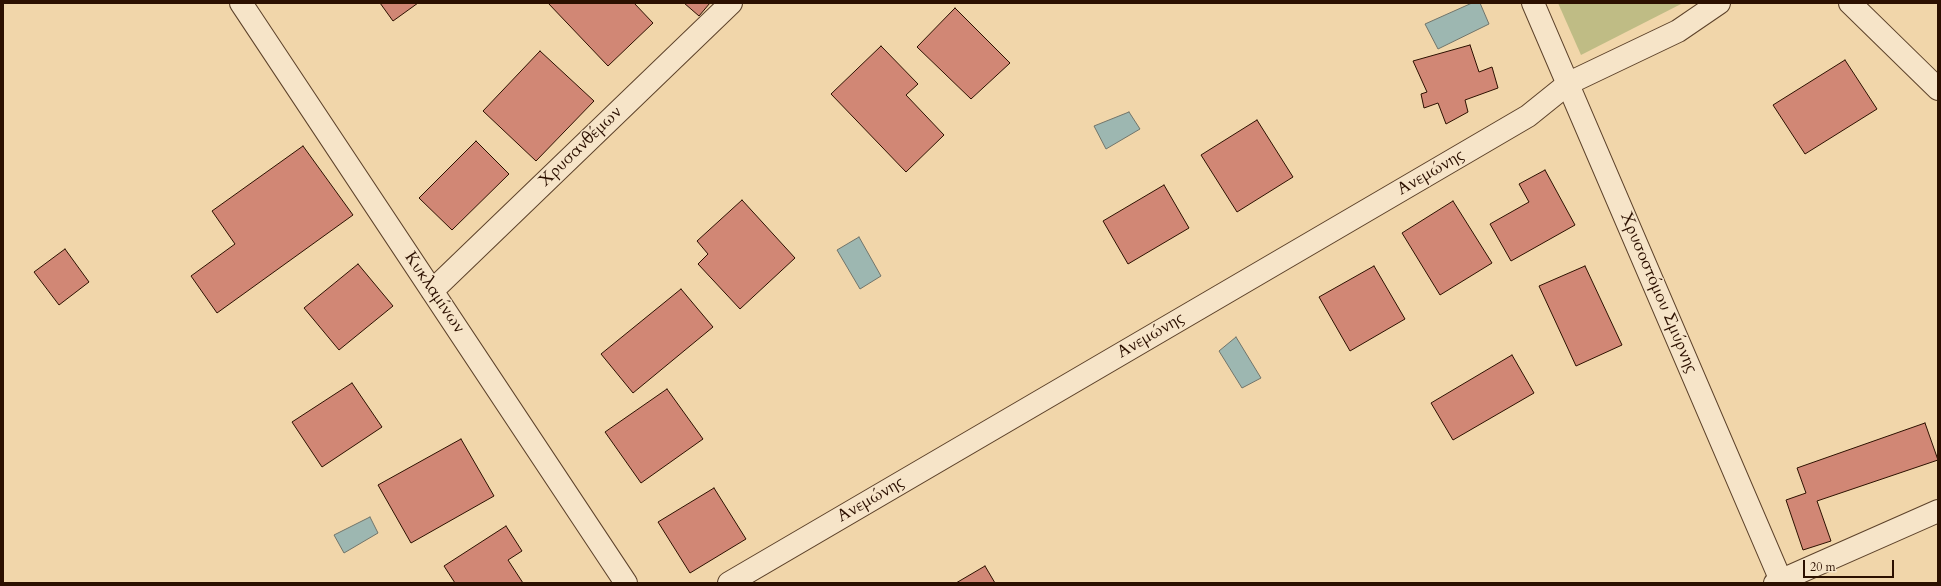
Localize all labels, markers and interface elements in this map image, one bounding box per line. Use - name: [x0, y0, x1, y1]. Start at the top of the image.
- street label: Χρυσανθέμων: [535, 103, 627, 191]
- street label: Ανεμώνης: [1394, 146, 1468, 200]
- street label: Χρυσοστόμου Σμύρνης: [1615, 210, 1701, 376]
- street label: Κυκλαμίνων: [399, 248, 469, 338]
- street label: Ανεμώνης: [1114, 309, 1188, 363]
- street label: Ανεμώνης: [834, 473, 908, 527]
- scale bar: [1805, 552, 1896, 578]
- text: 20 m: [1810, 559, 1836, 575]

